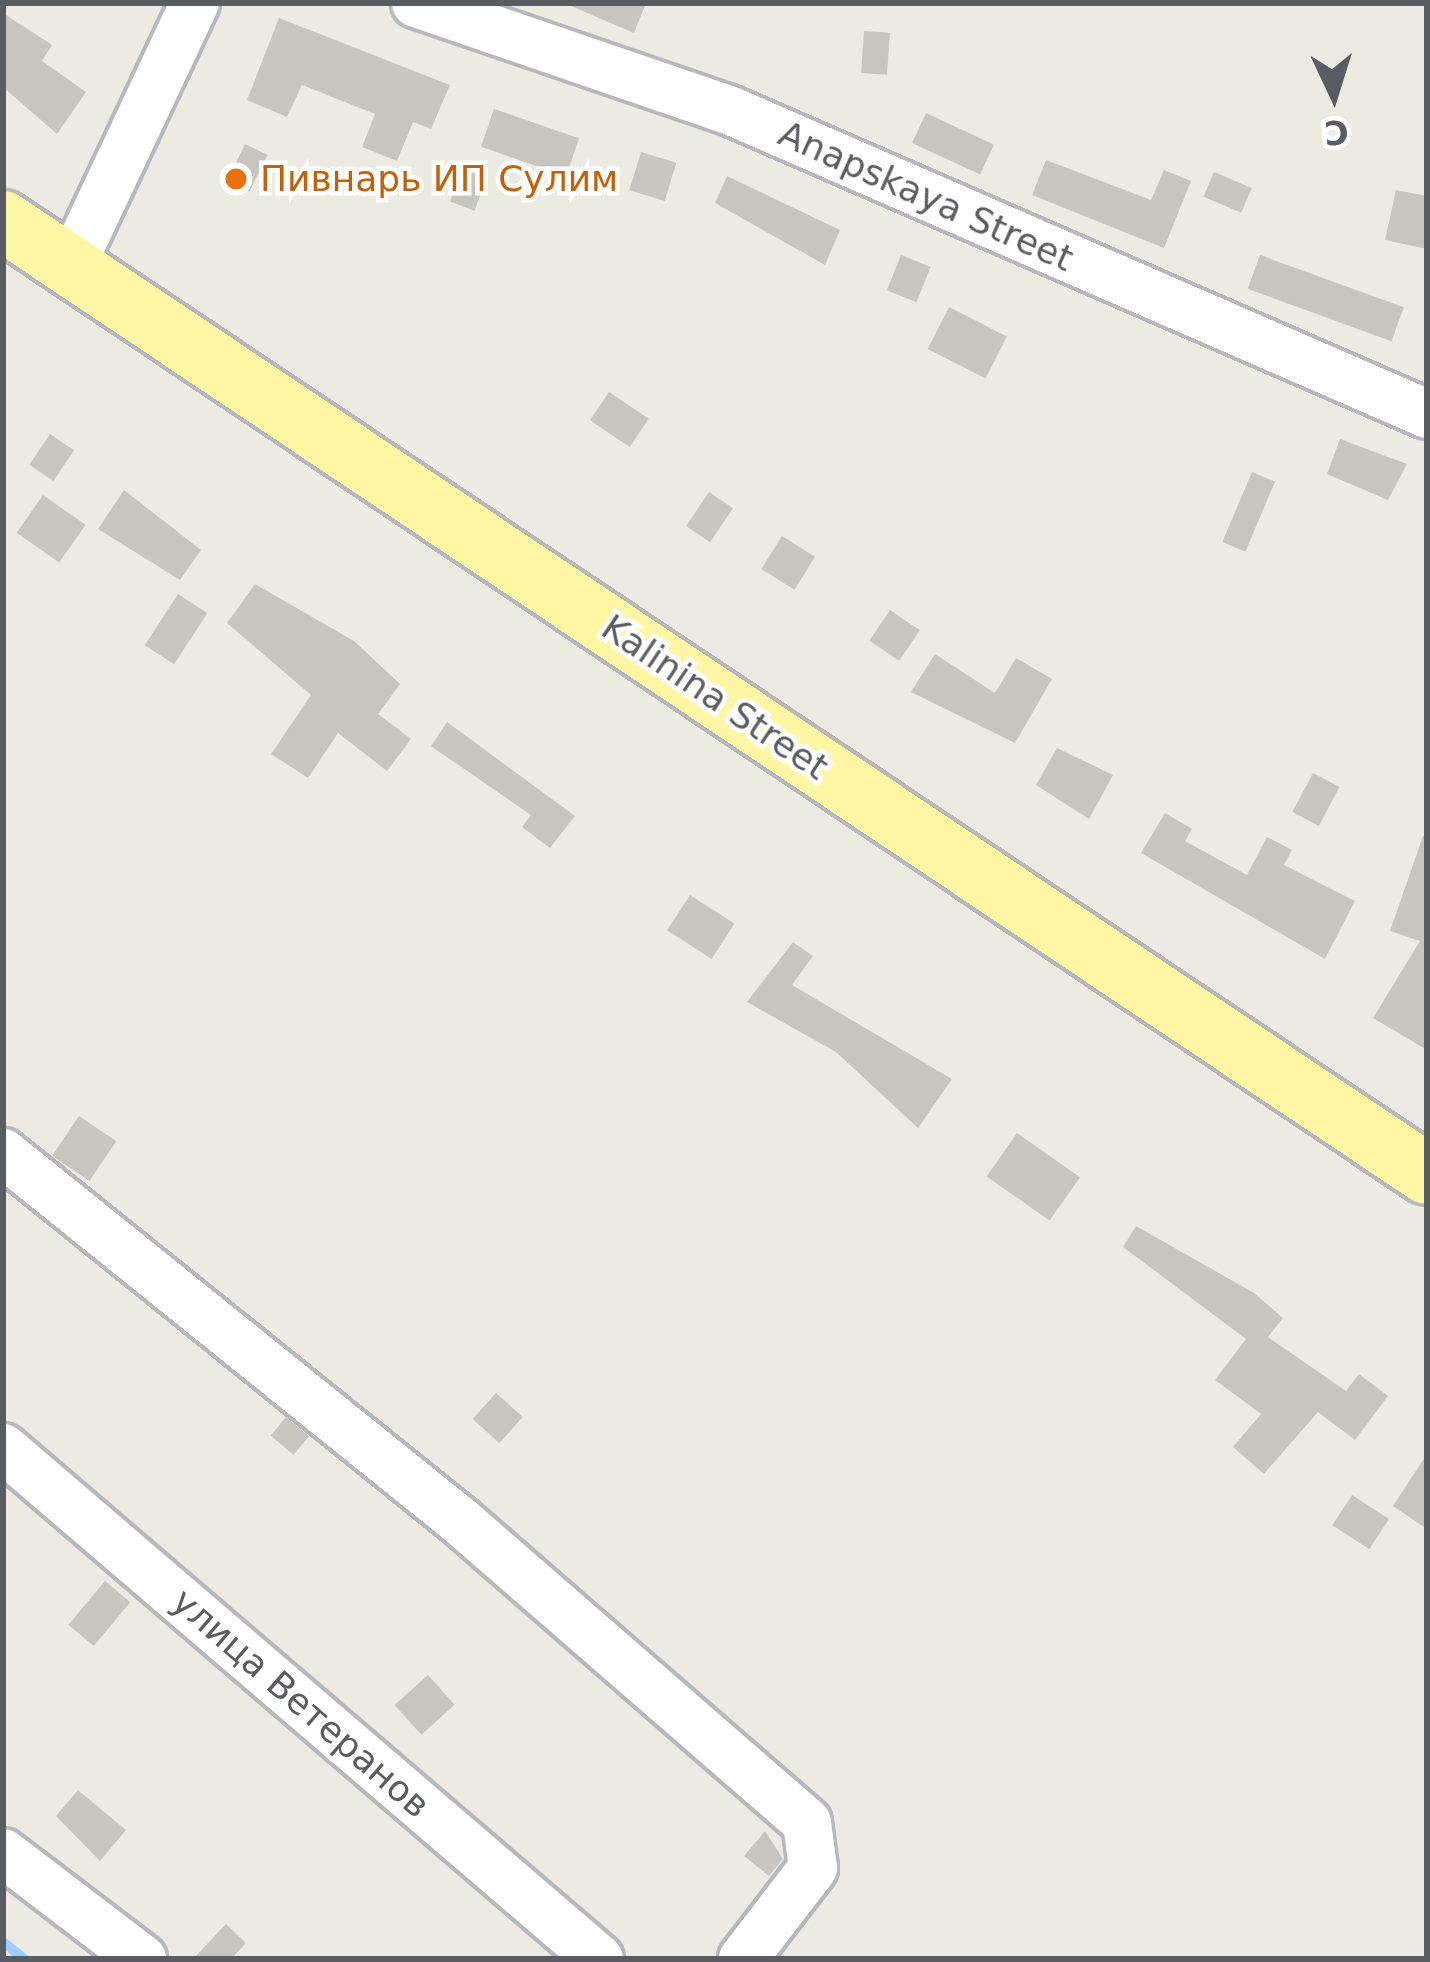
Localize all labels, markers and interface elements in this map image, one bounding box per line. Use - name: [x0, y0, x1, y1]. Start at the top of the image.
- north arrow: [1274, 36, 1394, 156]
- street label: Anapskaya Street: [772, 112, 1080, 280]
- text: С: [1323, 112, 1350, 153]
- place label: Пивнарь ИП Сулим: [260, 157, 618, 201]
- marker: Пивнарь ИП Сулим: [223, 166, 249, 192]
- street label: Kalinina Street: [594, 605, 836, 789]
- street label: улица Ветеранов: [163, 1579, 439, 1827]

